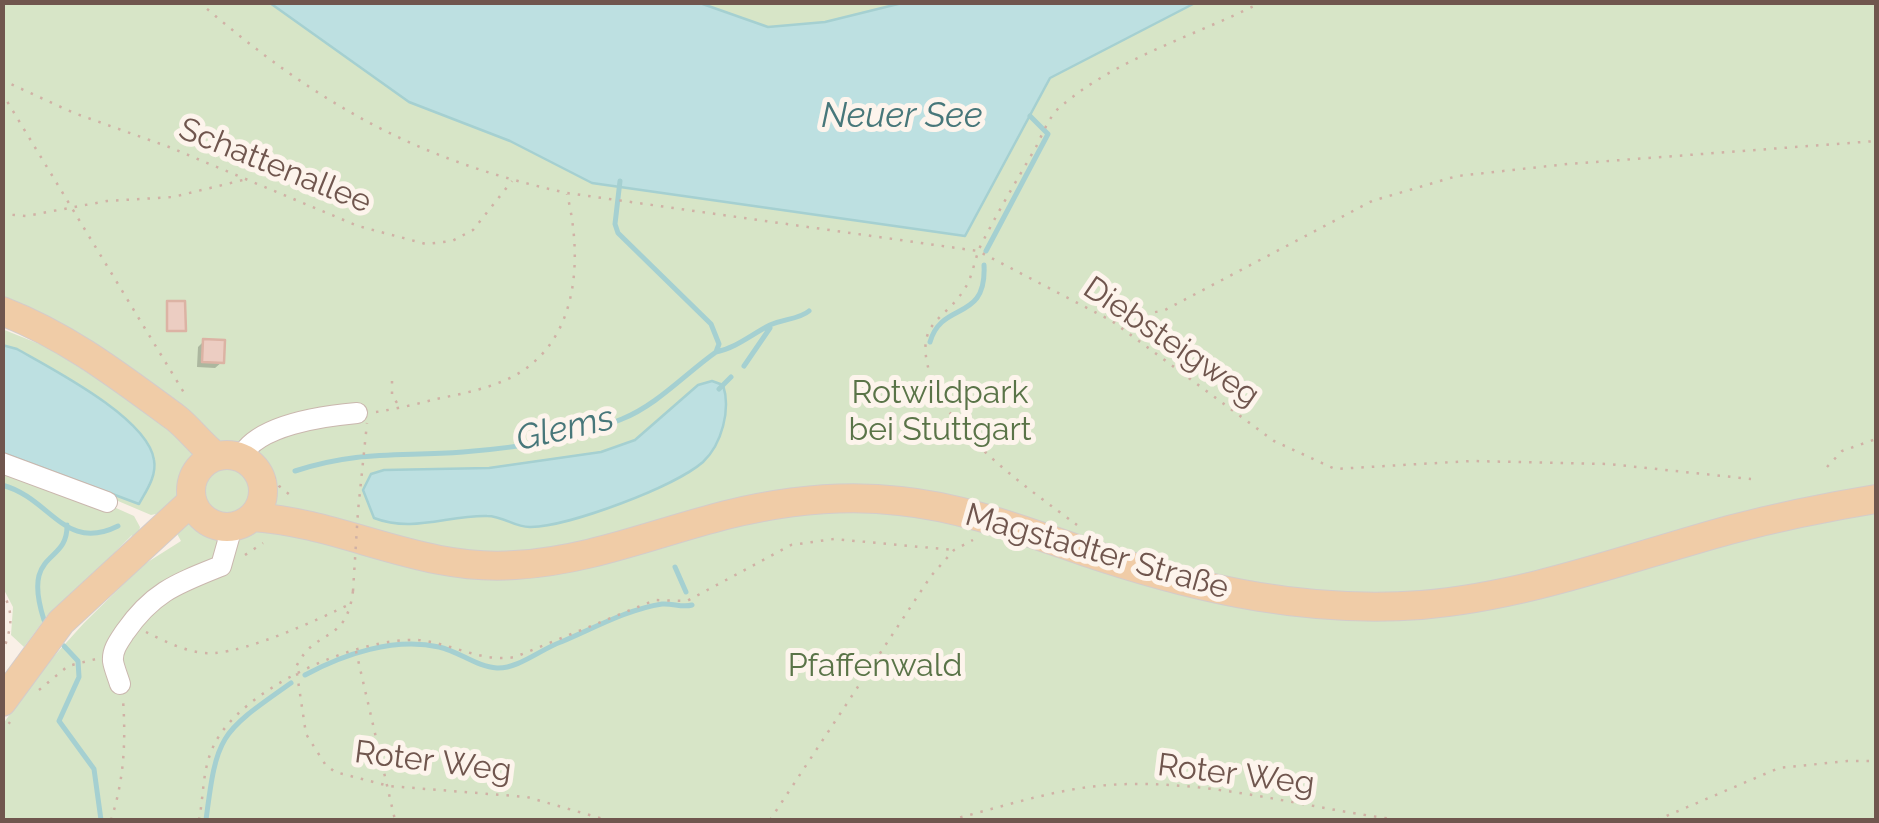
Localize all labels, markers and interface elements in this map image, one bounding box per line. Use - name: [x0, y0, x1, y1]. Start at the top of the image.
- water label: Neuer See: [821, 95, 983, 137]
- street label: Schattenallee: [173, 110, 377, 222]
- street label: Diebsteigweg: [1076, 269, 1266, 415]
- park label: Rotwildpark bei Stuttgart: [849, 374, 1031, 449]
- water label: Glems: [512, 397, 618, 461]
- street label: Magstadter Straße: [961, 496, 1233, 608]
- park label: Pfaffenwald: [788, 647, 962, 685]
- street label: Roter Weg: [352, 733, 514, 791]
- street label: Roter Weg: [1155, 746, 1317, 804]

